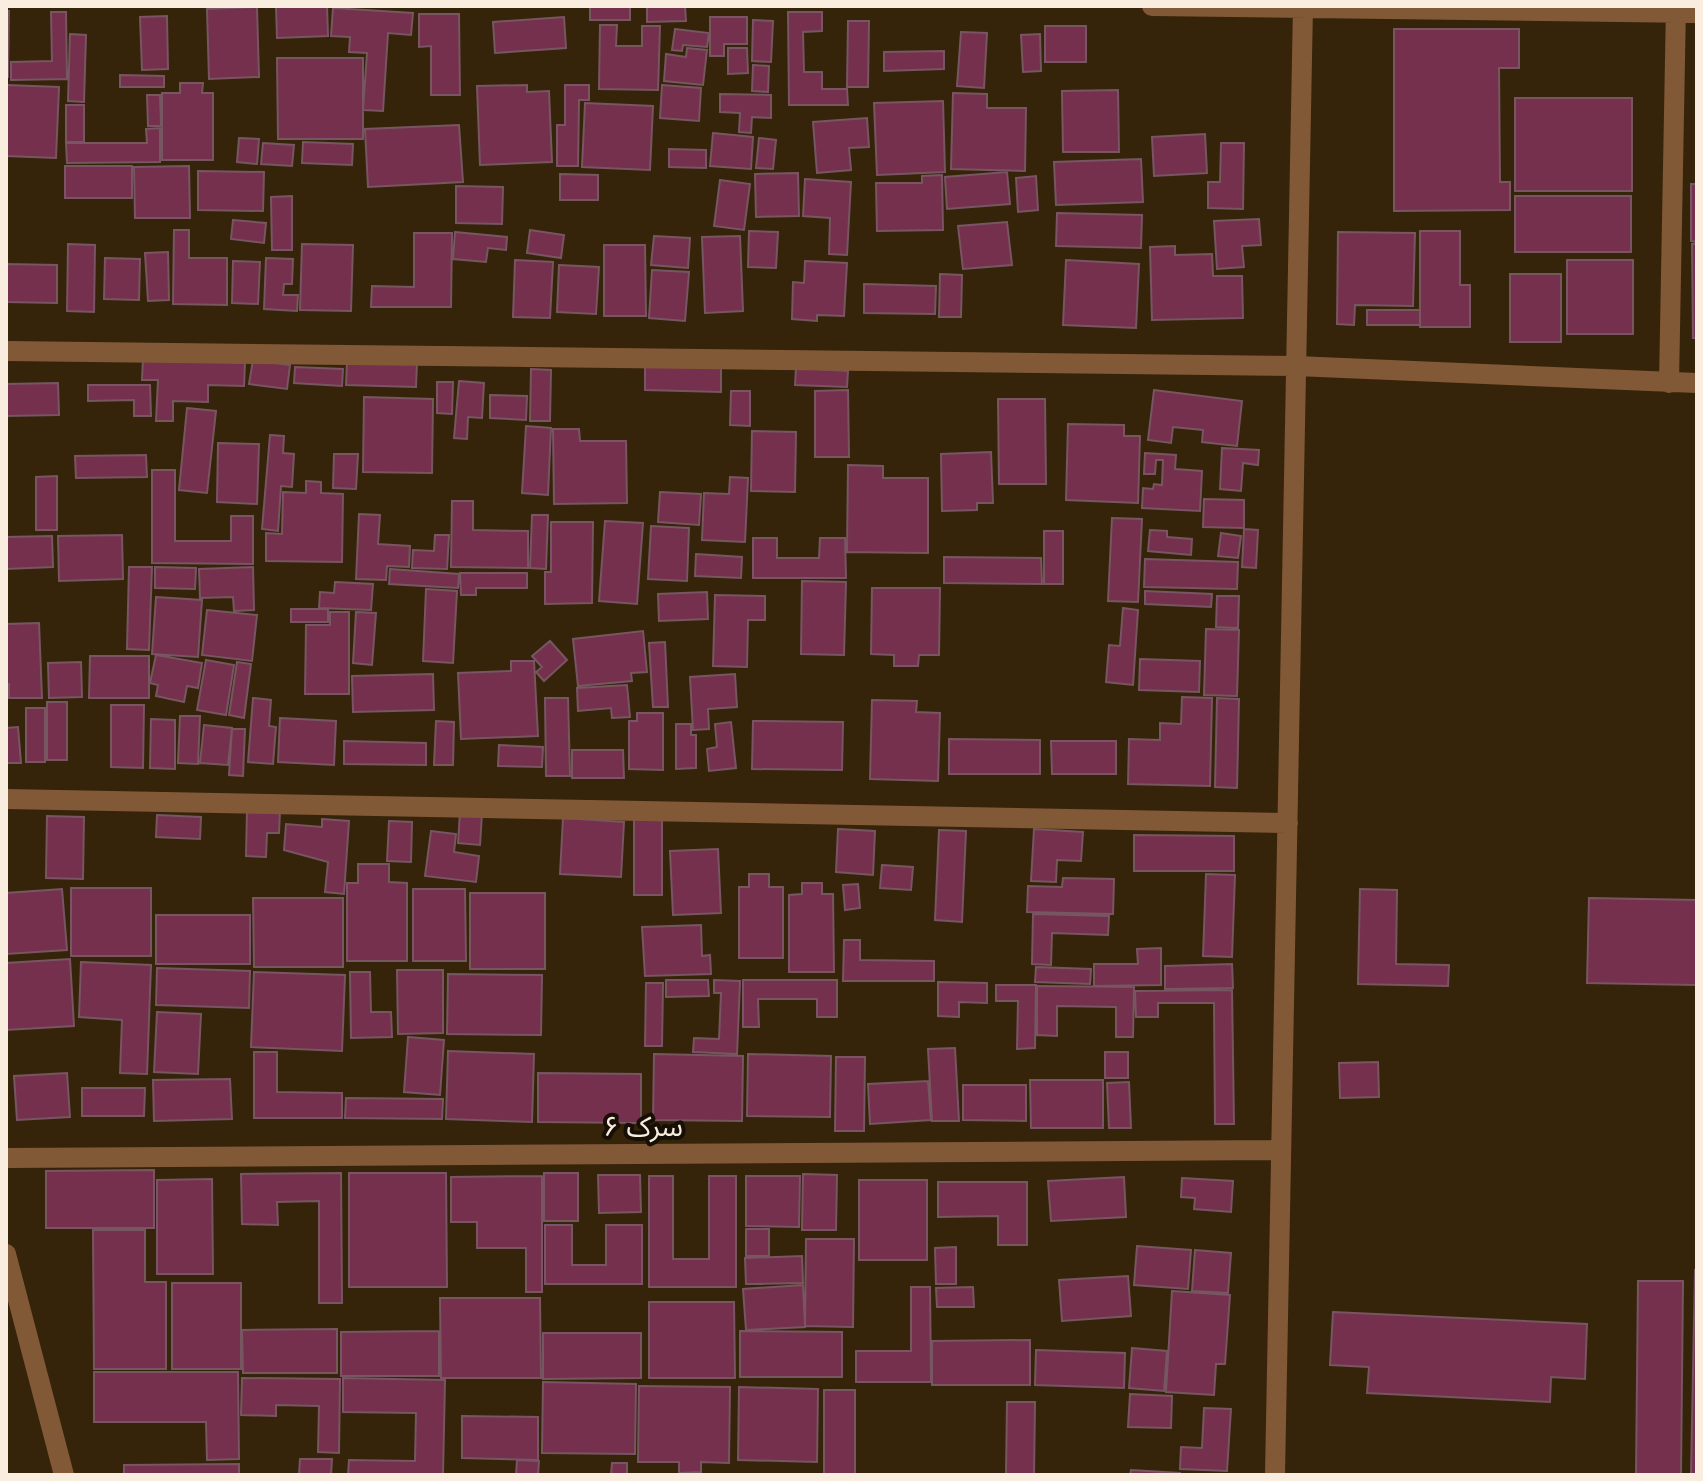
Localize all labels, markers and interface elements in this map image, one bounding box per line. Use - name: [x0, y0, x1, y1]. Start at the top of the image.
- street label: سرک ۶: [603, 1108, 683, 1145]

